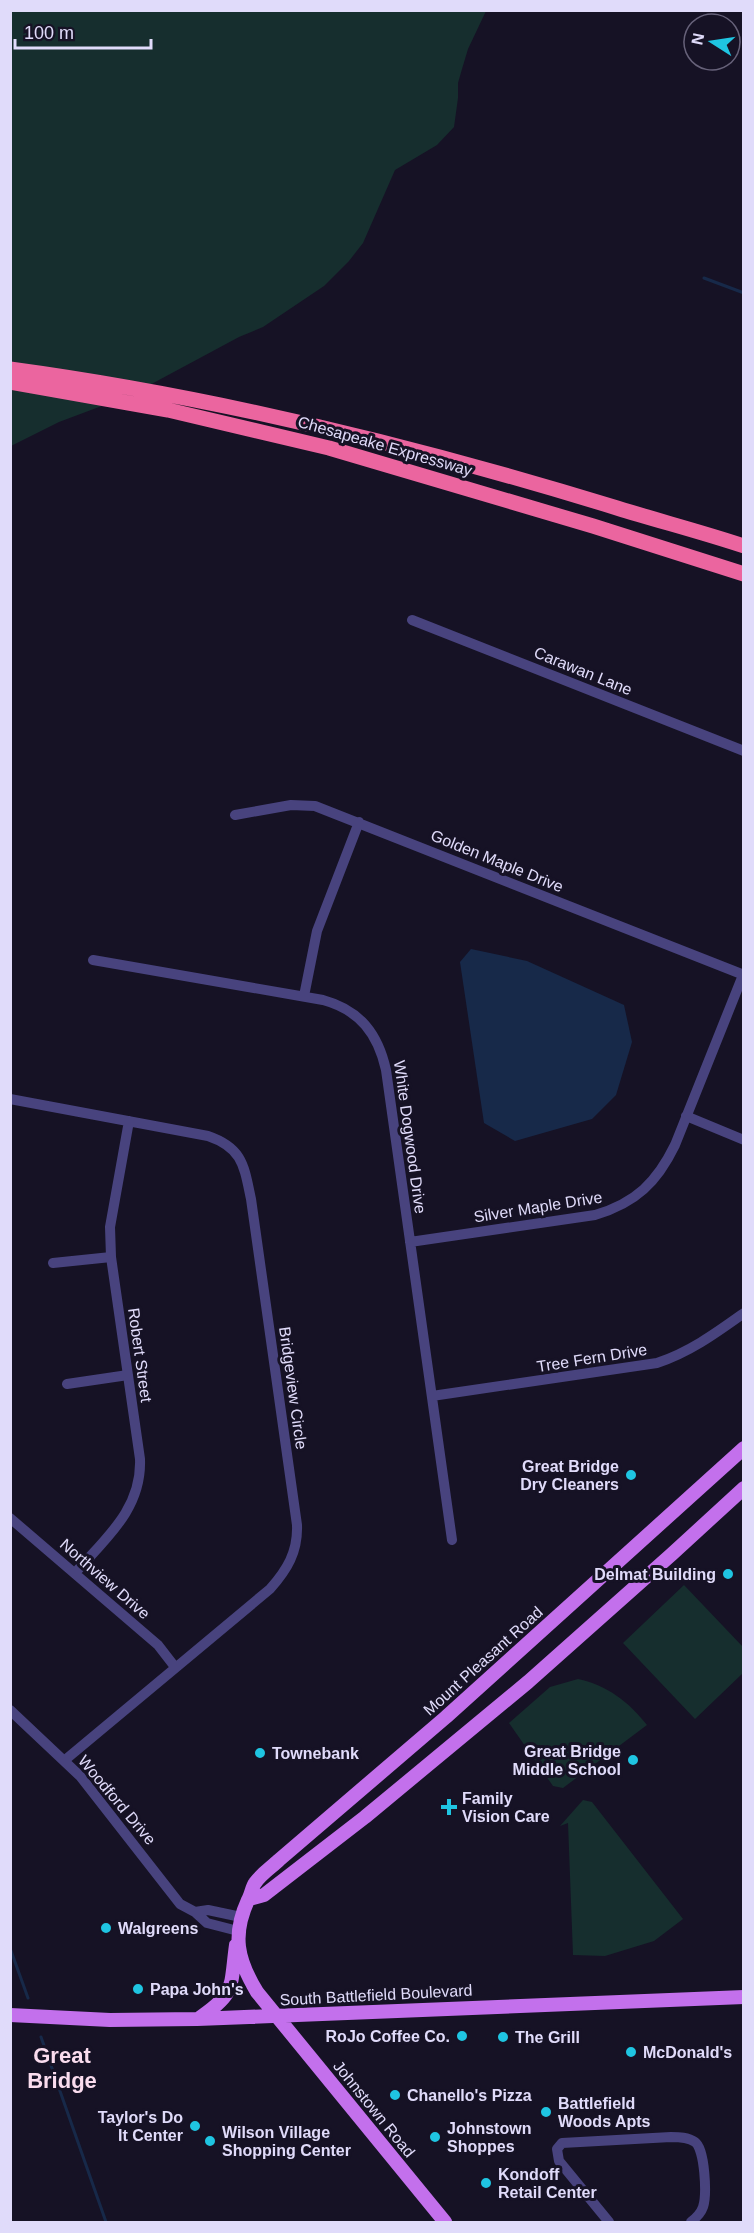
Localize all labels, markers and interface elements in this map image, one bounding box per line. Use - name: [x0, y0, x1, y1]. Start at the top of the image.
- scale bar: [15, 12, 152, 50]
- north arrow: [682, 12, 742, 72]
- text: 100 m: [24, 23, 74, 43]
- text: N: [688, 32, 707, 46]
- street label: Chesapeake Expressway: [296, 413, 474, 479]
- street label: Carawan Lane: [532, 644, 635, 698]
- street label: Golden Maple Drive: [428, 827, 566, 895]
- street label: White Dogwood Drive: [391, 1059, 429, 1215]
- street label: Silver Maple Drive: [473, 1188, 604, 1226]
- street label: Robert Street: [125, 1307, 155, 1404]
- street label: Bridgeview Circle: [276, 1326, 310, 1450]
- street label: Tree Fern Drive: [536, 1341, 648, 1375]
- place label: Great Bridge Dry Cleaners: [520, 1458, 619, 1493]
- marker: Great Bridge Dry Cleaners: [624, 1468, 638, 1482]
- street label: Northview Drive: [57, 1536, 153, 1623]
- place label: Delmat Building: [594, 1566, 716, 1583]
- marker: Delmat Building: [721, 1567, 735, 1581]
- street label: Mount Pleasant Road: [420, 1603, 546, 1719]
- place label: Great Bridge Middle School: [513, 1743, 621, 1778]
- place label: Townebank: [272, 1745, 359, 1762]
- marker: Townebank: [253, 1746, 267, 1760]
- street label: Woodford Drive: [75, 1752, 159, 1848]
- marker: Great Bridge Middle School: [626, 1753, 640, 1767]
- place label: Family Vision Care: [462, 1790, 550, 1825]
- marker: Family Vision Care: [440, 1798, 458, 1816]
- place label: Walgreens: [118, 1920, 198, 1937]
- marker: Walgreens: [99, 1921, 113, 1935]
- place label: Papa John's: [150, 1981, 244, 1998]
- street label: South Battlefield Boulevard: [279, 1981, 473, 2009]
- marker: Papa John's: [131, 1982, 145, 1996]
- place label: RoJo Coffee Co.: [326, 2028, 450, 2045]
- marker: RoJo Coffee Co.: [455, 2029, 469, 2043]
- place label: The Grill: [515, 2029, 580, 2046]
- marker: The Grill: [496, 2030, 510, 2044]
- district label: Great Bridge: [27, 2043, 97, 2093]
- place label: McDonald's: [643, 2044, 732, 2061]
- marker: McDonald's: [624, 2045, 638, 2059]
- street label: Johnstown Road: [330, 2057, 418, 2161]
- place label: Chanello's Pizza: [407, 2087, 532, 2104]
- marker: Chanello's Pizza: [388, 2088, 402, 2102]
- place label: Battlefield Woods Apts: [558, 2095, 651, 2130]
- marker: Battlefield Woods Apts: [539, 2105, 553, 2119]
- place label: Taylor's Do It Center: [98, 2109, 183, 2144]
- marker: Taylor's Do It Center: [188, 2119, 202, 2133]
- place label: Johnstown Shoppes: [447, 2120, 531, 2155]
- place label: Wilson Village Shopping Center: [222, 2124, 351, 2159]
- marker: Johnstown Shoppes: [428, 2130, 442, 2144]
- marker: Wilson Village Shopping Center: [203, 2134, 217, 2148]
- place label: Kondoff Retail Center: [498, 2166, 597, 2201]
- marker: Kondoff Retail Center: [479, 2176, 493, 2190]

